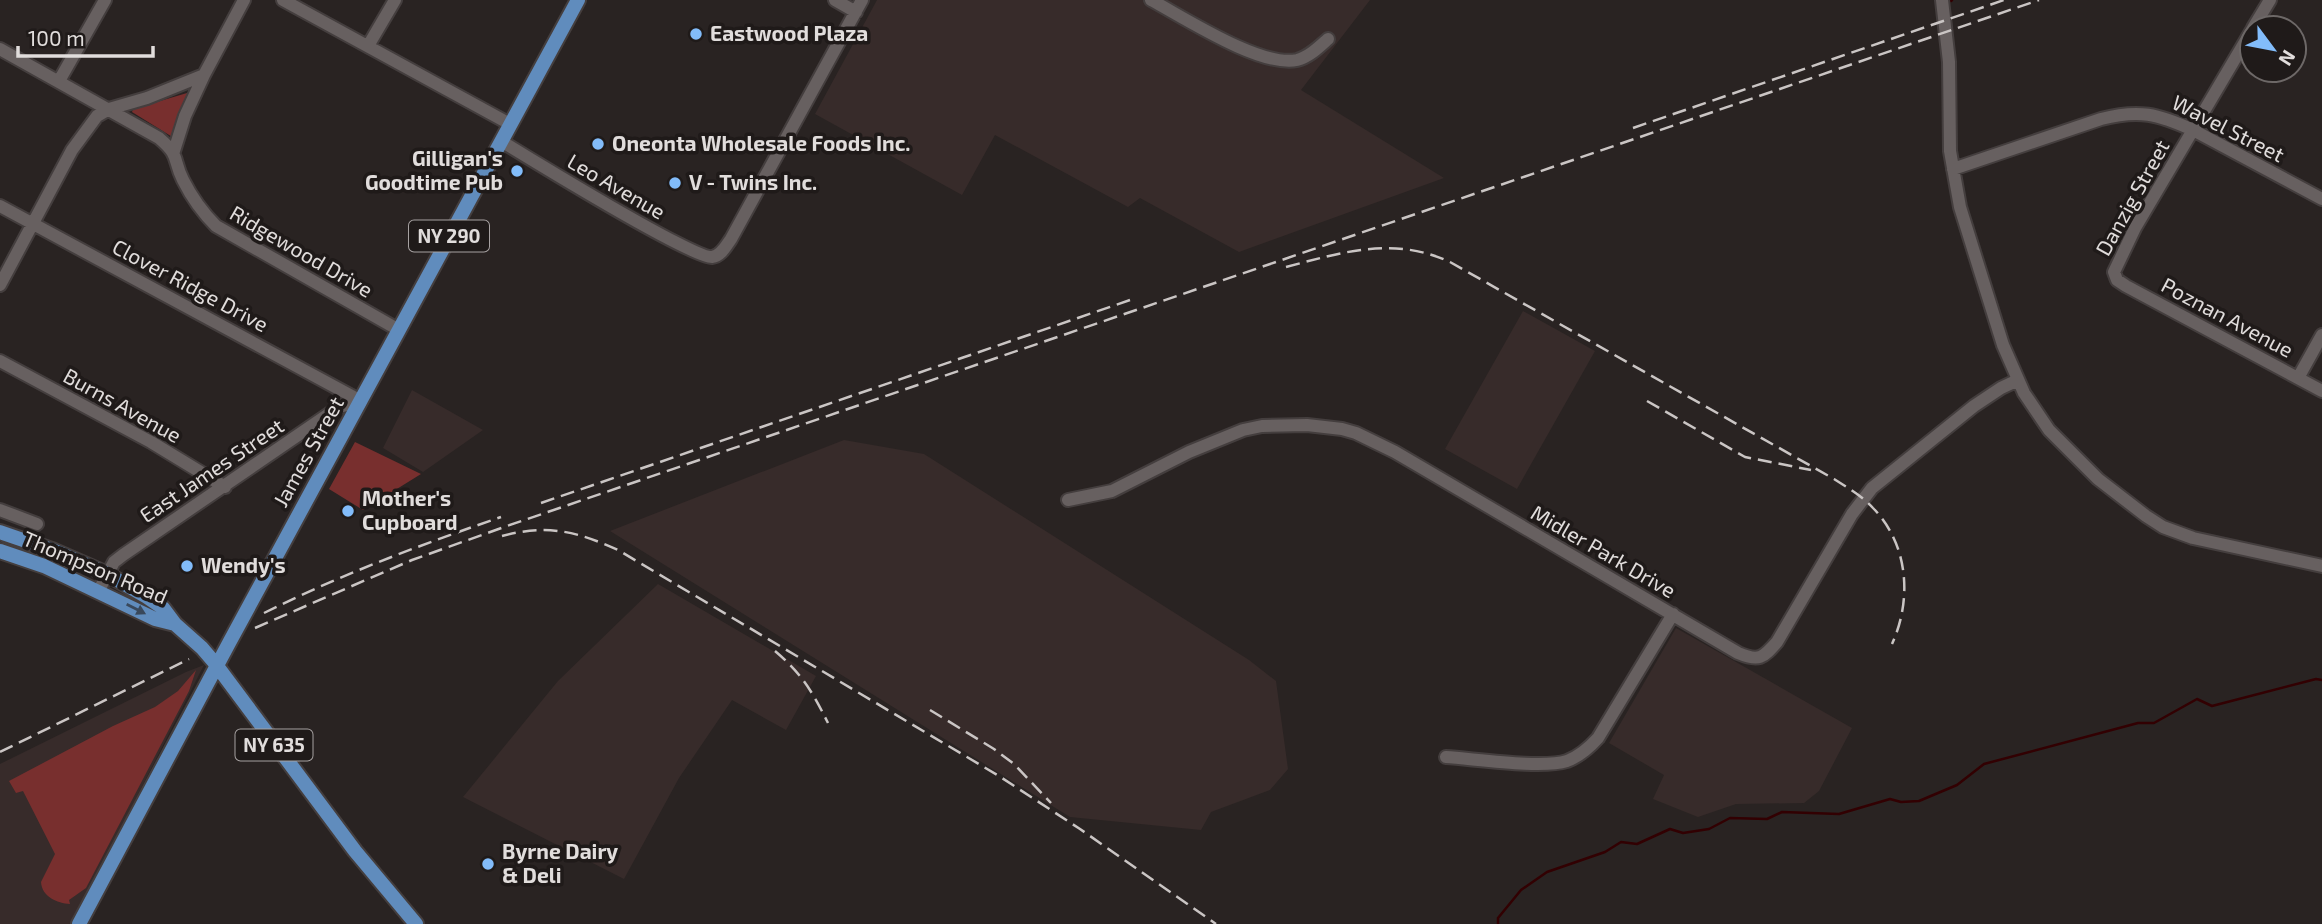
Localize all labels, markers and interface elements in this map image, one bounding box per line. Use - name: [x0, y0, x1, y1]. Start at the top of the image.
- scale bar: [18, 14, 152, 58]
- north arrow: [2238, 14, 2308, 84]
- place label: Eastwood Plaza: [710, 20, 868, 45]
- text: 100 m: [28, 25, 85, 50]
- marker: Eastwood Plaza: [688, 26, 704, 42]
- text: N: [2274, 46, 2301, 70]
- street label: Wavel Street: [2169, 89, 2289, 167]
- place label: Oneonta Wholesale Foods Inc.: [612, 130, 910, 155]
- street label: Danzig Street: [2090, 135, 2174, 259]
- marker: Oneonta Wholesale Foods Inc.: [590, 136, 606, 152]
- place label: Gilligan's Goodtime Pub: [365, 145, 503, 194]
- street label: Leo Avenue: [564, 148, 670, 224]
- marker: Gilligan's Goodtime Pub: [509, 163, 525, 179]
- place label: V - Twins Inc.: [689, 169, 817, 194]
- marker: V - Twins Inc.: [667, 175, 683, 191]
- street label: Ridgewood Drive: [226, 200, 378, 302]
- road number: NY 290: [409, 220, 489, 252]
- street label: Clover Ridge Drive: [109, 233, 273, 336]
- street label: Poznan Avenue: [2158, 272, 2298, 362]
- street label: Burns Avenue: [59, 362, 186, 447]
- street label: James Street: [267, 392, 348, 511]
- street label: East James Street: [134, 412, 288, 527]
- place label: Mother's Cupboard: [362, 485, 458, 534]
- street label: Midler Park Drive: [1527, 499, 1681, 602]
- marker: Mother's Cupboard: [340, 503, 356, 519]
- street label: Thompson Road: [19, 525, 172, 608]
- place label: Wendy's: [201, 552, 286, 578]
- marker: Wendy's: [179, 558, 195, 574]
- one-way arrow: [126, 604, 146, 615]
- road number: NY 635: [236, 730, 312, 760]
- place label: Byrne Dairy & Deli: [502, 838, 618, 887]
- marker: Byrne Dairy & Deli: [480, 856, 496, 872]

